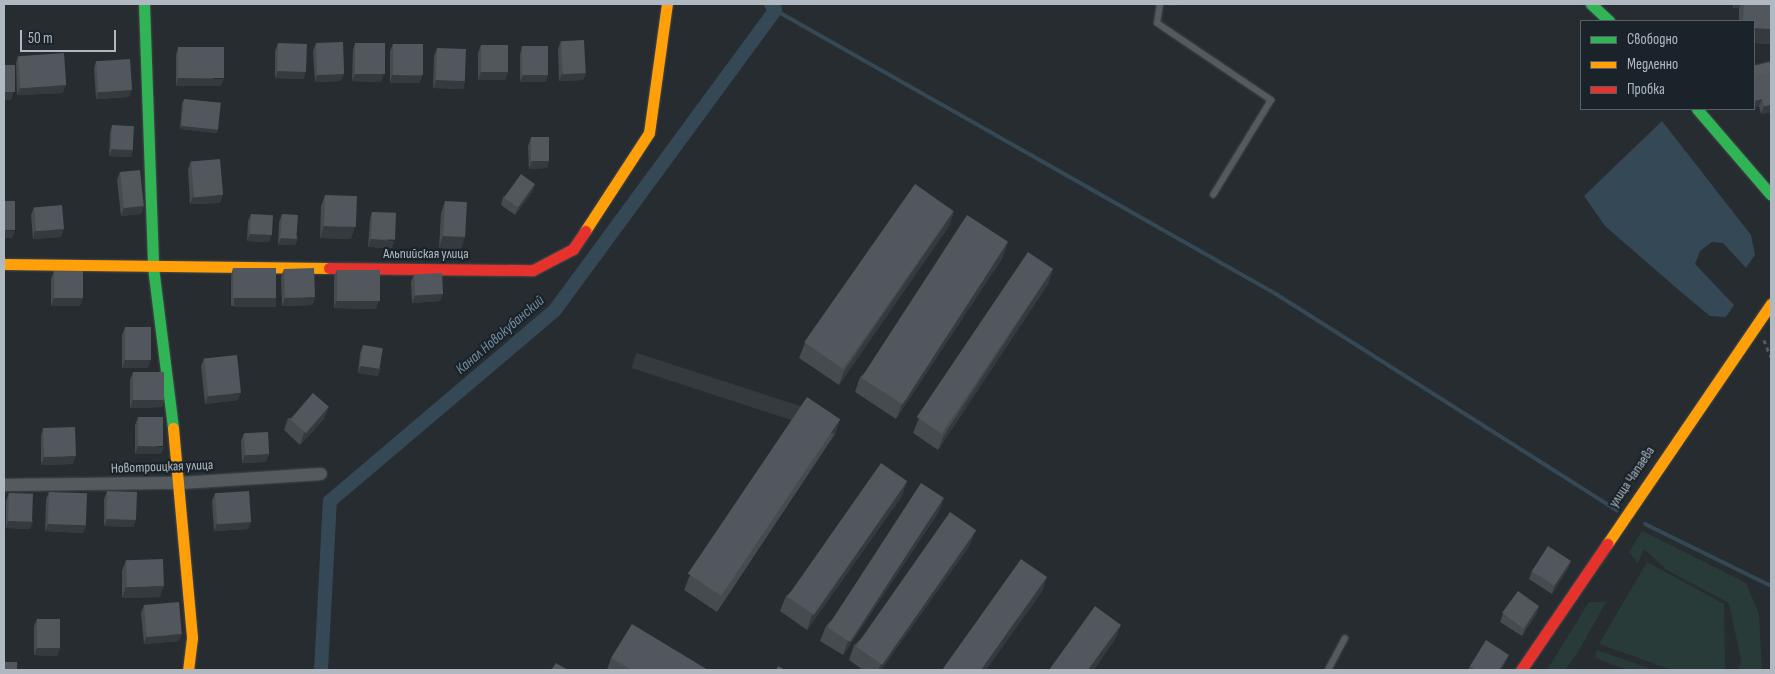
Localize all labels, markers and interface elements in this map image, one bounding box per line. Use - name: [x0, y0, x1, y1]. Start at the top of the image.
- scale bar: [22, 20, 119, 52]
- legend: [1580, 20, 1755, 110]
- text: 50 m: [28, 29, 53, 48]
- text: Свободно: [1627, 30, 1678, 49]
- text: Медленно: [1627, 55, 1678, 74]
- text: Пробка: [1627, 80, 1665, 99]
- street label: Альпийская улица: [383, 246, 469, 262]
- water label: Канал Новокубанский: [452, 292, 548, 378]
- street label: улица Чапаева: [1605, 443, 1659, 511]
- street label: Новотроицкая улица: [110, 457, 214, 477]

